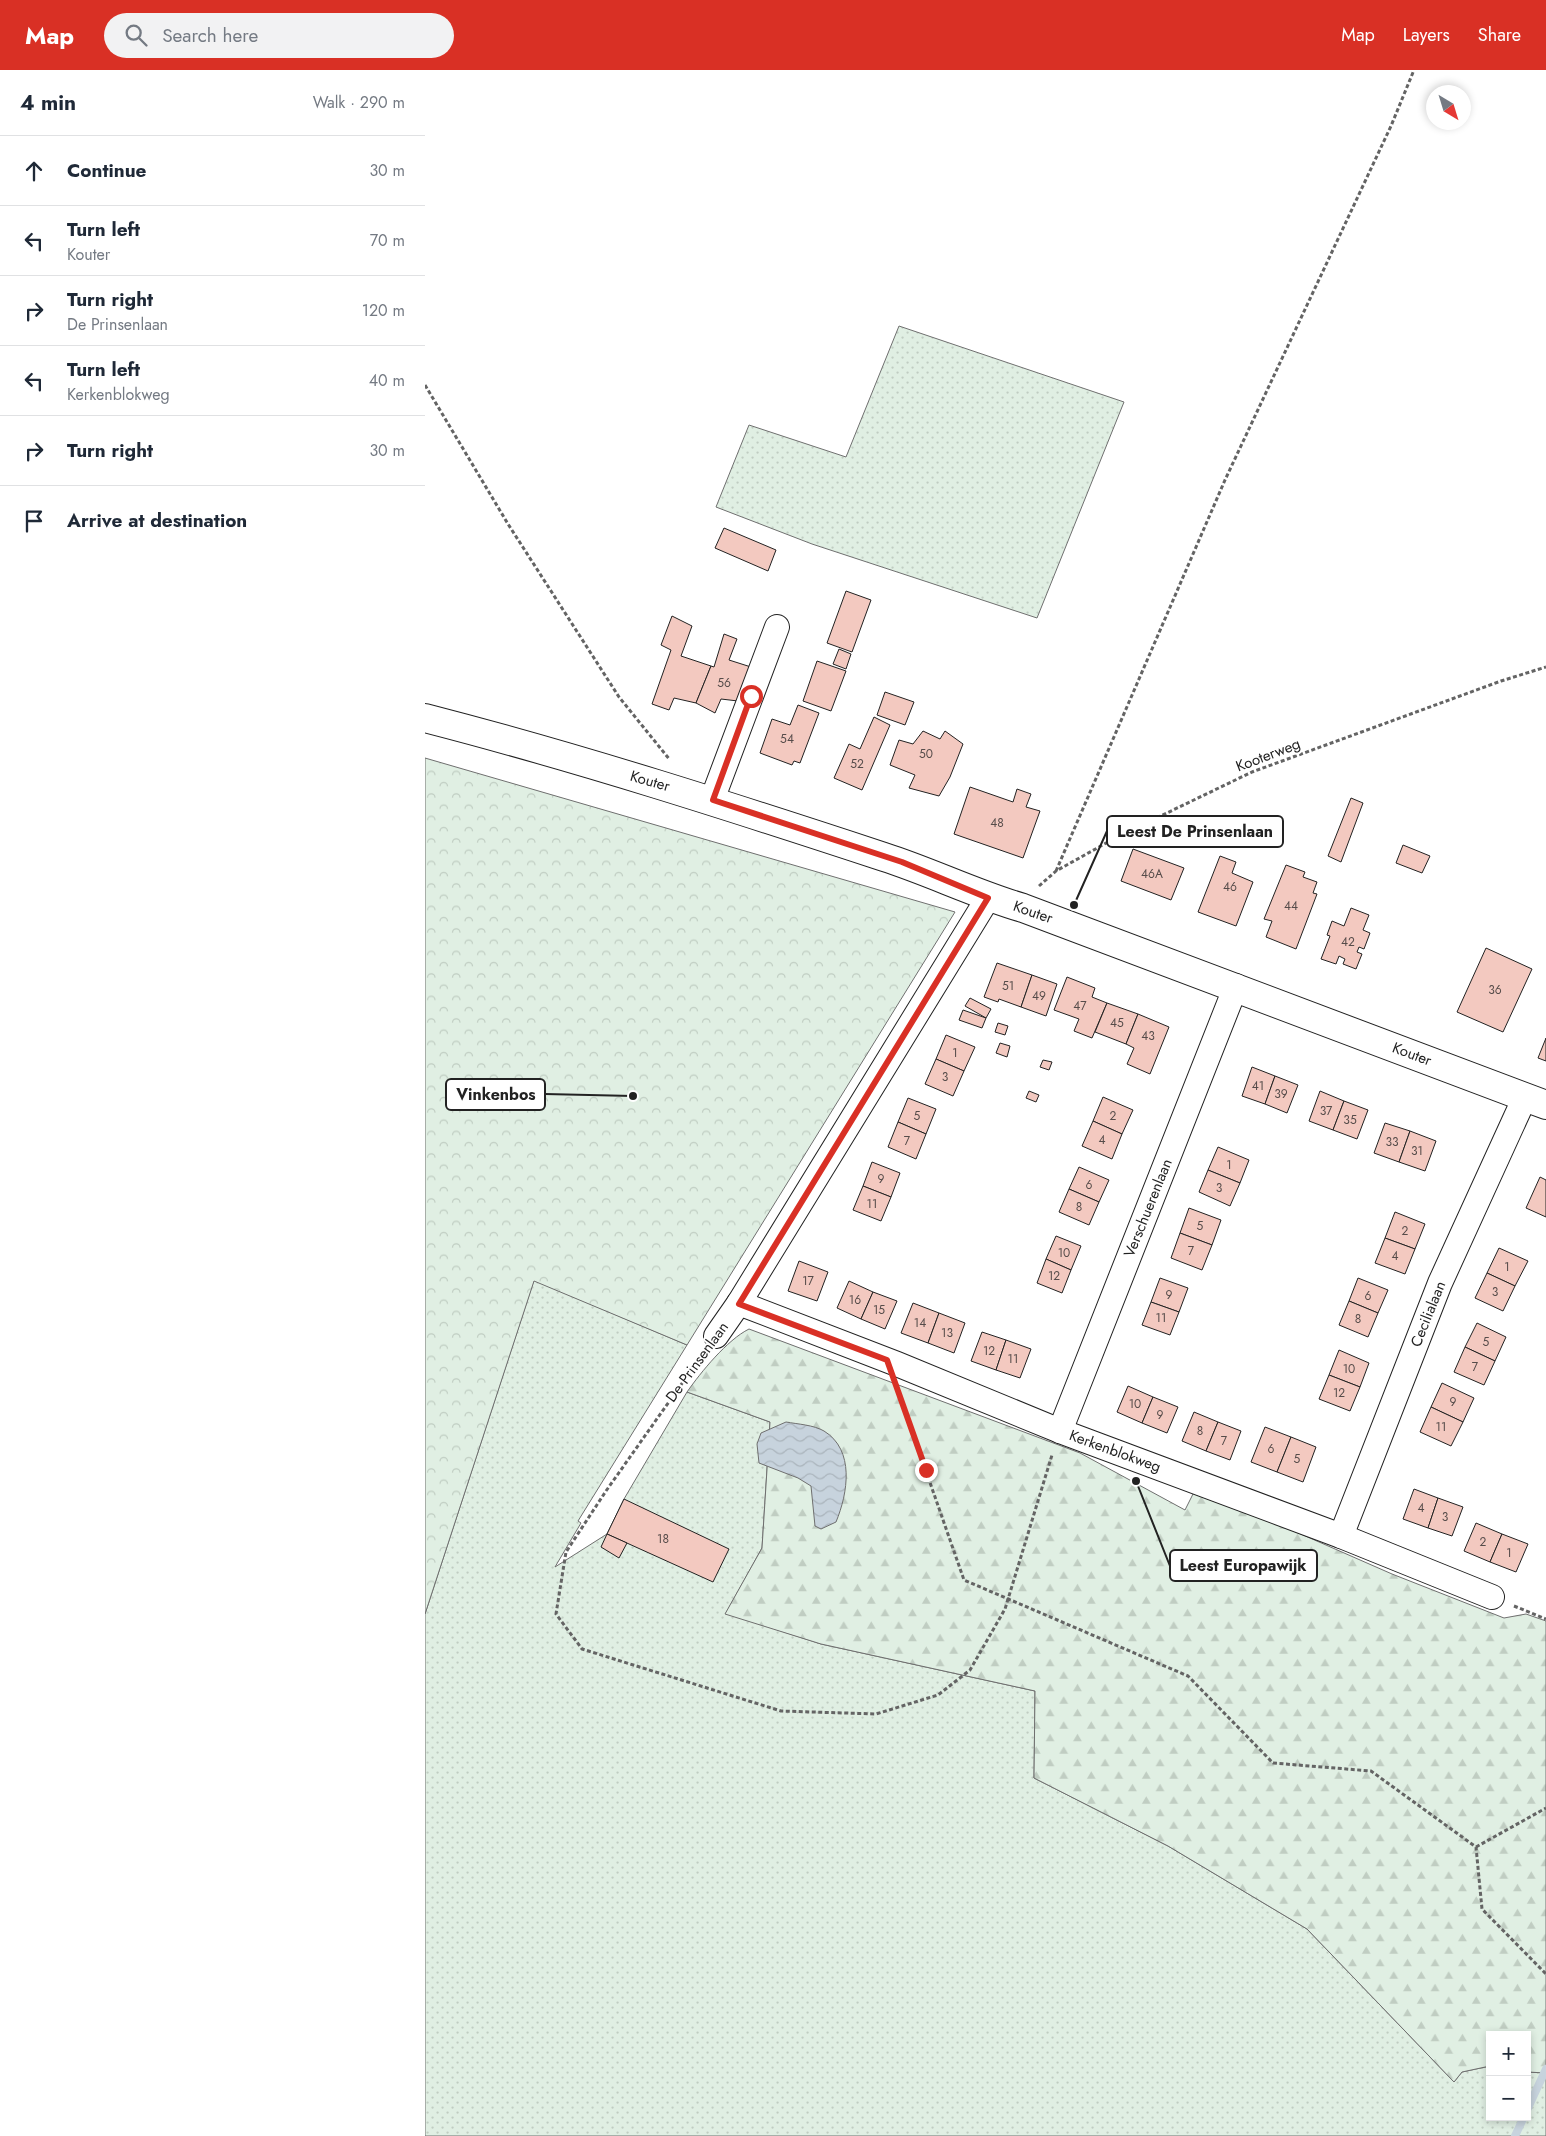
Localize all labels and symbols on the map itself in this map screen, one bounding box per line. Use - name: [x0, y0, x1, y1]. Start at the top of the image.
- north arrow: [1426, 85, 1471, 130]
- house number: 56: [717, 674, 731, 692]
- route start: [740, 685, 763, 708]
- house number: 54: [780, 730, 794, 748]
- street label: Kooterweg: [1233, 733, 1303, 777]
- house number: 50: [919, 745, 933, 763]
- house number: 52: [850, 755, 864, 773]
- street label: Kouter: [627, 765, 673, 797]
- house number: 48: [990, 814, 1004, 832]
- callout: Leest De Prinsenlaan: [1107, 816, 1283, 847]
- text: Leest De Prinsenlaan: [1117, 820, 1273, 843]
- house number: 46A: [1141, 865, 1163, 883]
- house number: 46: [1223, 878, 1237, 896]
- street label: Kouter: [1010, 895, 1057, 929]
- house number: 44: [1284, 897, 1298, 915]
- house number: 42: [1341, 933, 1355, 951]
- house number: 51: [1002, 977, 1014, 995]
- house number: 36: [1488, 981, 1502, 999]
- house number: 49: [1032, 987, 1046, 1005]
- house number: 47: [1073, 997, 1087, 1015]
- house number: 45: [1110, 1014, 1124, 1032]
- house number: 43: [1141, 1027, 1155, 1045]
- street label: Kouter: [1389, 1036, 1436, 1072]
- house number: 1: [952, 1044, 958, 1062]
- house number: 3: [942, 1068, 949, 1086]
- house number: 41: [1252, 1077, 1264, 1095]
- callout: Vinkenbos: [446, 1079, 545, 1110]
- text: Vinkenbos: [455, 1083, 536, 1106]
- house number: 39: [1274, 1085, 1288, 1103]
- house number: 37: [1320, 1102, 1333, 1120]
- house number: 5: [914, 1107, 921, 1125]
- house number: 2: [1110, 1107, 1117, 1125]
- house number: 35: [1343, 1111, 1357, 1129]
- house number: 4: [1099, 1131, 1106, 1149]
- house number: 7: [904, 1132, 911, 1150]
- house number: 33: [1385, 1133, 1399, 1151]
- house number: 31: [1411, 1142, 1423, 1160]
- street label: Verschuerenlaan: [1118, 1155, 1178, 1261]
- house number: 1: [1226, 1156, 1232, 1174]
- house number: 9: [878, 1170, 885, 1188]
- house number: 6: [1086, 1176, 1093, 1194]
- house number: 3: [1216, 1179, 1223, 1197]
- house number: 11: [867, 1195, 877, 1213]
- house number: 8: [1076, 1198, 1082, 1216]
- house number: 5: [1197, 1217, 1204, 1235]
- house number: 2: [1402, 1222, 1409, 1240]
- house number: 7: [1188, 1242, 1195, 1260]
- house number: 10: [1058, 1244, 1070, 1262]
- house number: 4: [1392, 1247, 1399, 1265]
- house number: 1: [1504, 1258, 1510, 1276]
- house number: 12: [1048, 1267, 1060, 1285]
- house number: 17: [802, 1272, 815, 1290]
- street label: Cecilialaan: [1405, 1278, 1451, 1350]
- house number: 3: [1492, 1283, 1499, 1301]
- house number: 9: [1166, 1286, 1173, 1304]
- house number: 6: [1365, 1287, 1372, 1305]
- house number: 16: [849, 1291, 861, 1309]
- house number: 15: [873, 1301, 885, 1319]
- house number: 11: [1156, 1309, 1166, 1327]
- house number: 8: [1355, 1310, 1361, 1328]
- house number: 14: [914, 1314, 926, 1332]
- street label: De Prinsenlaan: [660, 1317, 734, 1407]
- house number: 13: [941, 1324, 953, 1342]
- house number: 5: [1483, 1333, 1490, 1351]
- house number: 12: [983, 1342, 995, 1360]
- house number: 11: [1008, 1350, 1018, 1368]
- house number: 7: [1472, 1358, 1479, 1376]
- house number: 10: [1343, 1360, 1355, 1378]
- house number: 12: [1333, 1384, 1345, 1402]
- house number: 9: [1450, 1393, 1457, 1411]
- house number: 10: [1129, 1395, 1141, 1413]
- house number: 9: [1157, 1406, 1164, 1424]
- house number: 11: [1436, 1418, 1446, 1436]
- house number: 8: [1197, 1422, 1203, 1440]
- street label: Kerkenblokweg: [1066, 1424, 1164, 1478]
- house number: 7: [1221, 1432, 1228, 1450]
- house number: 6: [1268, 1440, 1275, 1458]
- house number: 5: [1294, 1450, 1301, 1468]
- route end: [915, 1459, 938, 1482]
- house number: 4: [1418, 1499, 1425, 1517]
- house number: 3: [1442, 1508, 1449, 1526]
- house number: 18: [657, 1530, 669, 1548]
- house number: 2: [1480, 1533, 1487, 1551]
- house number: 1: [1506, 1544, 1512, 1562]
- callout: Leest Europawijk: [1170, 1550, 1317, 1581]
- text: Leest Europawijk: [1179, 1554, 1307, 1577]

